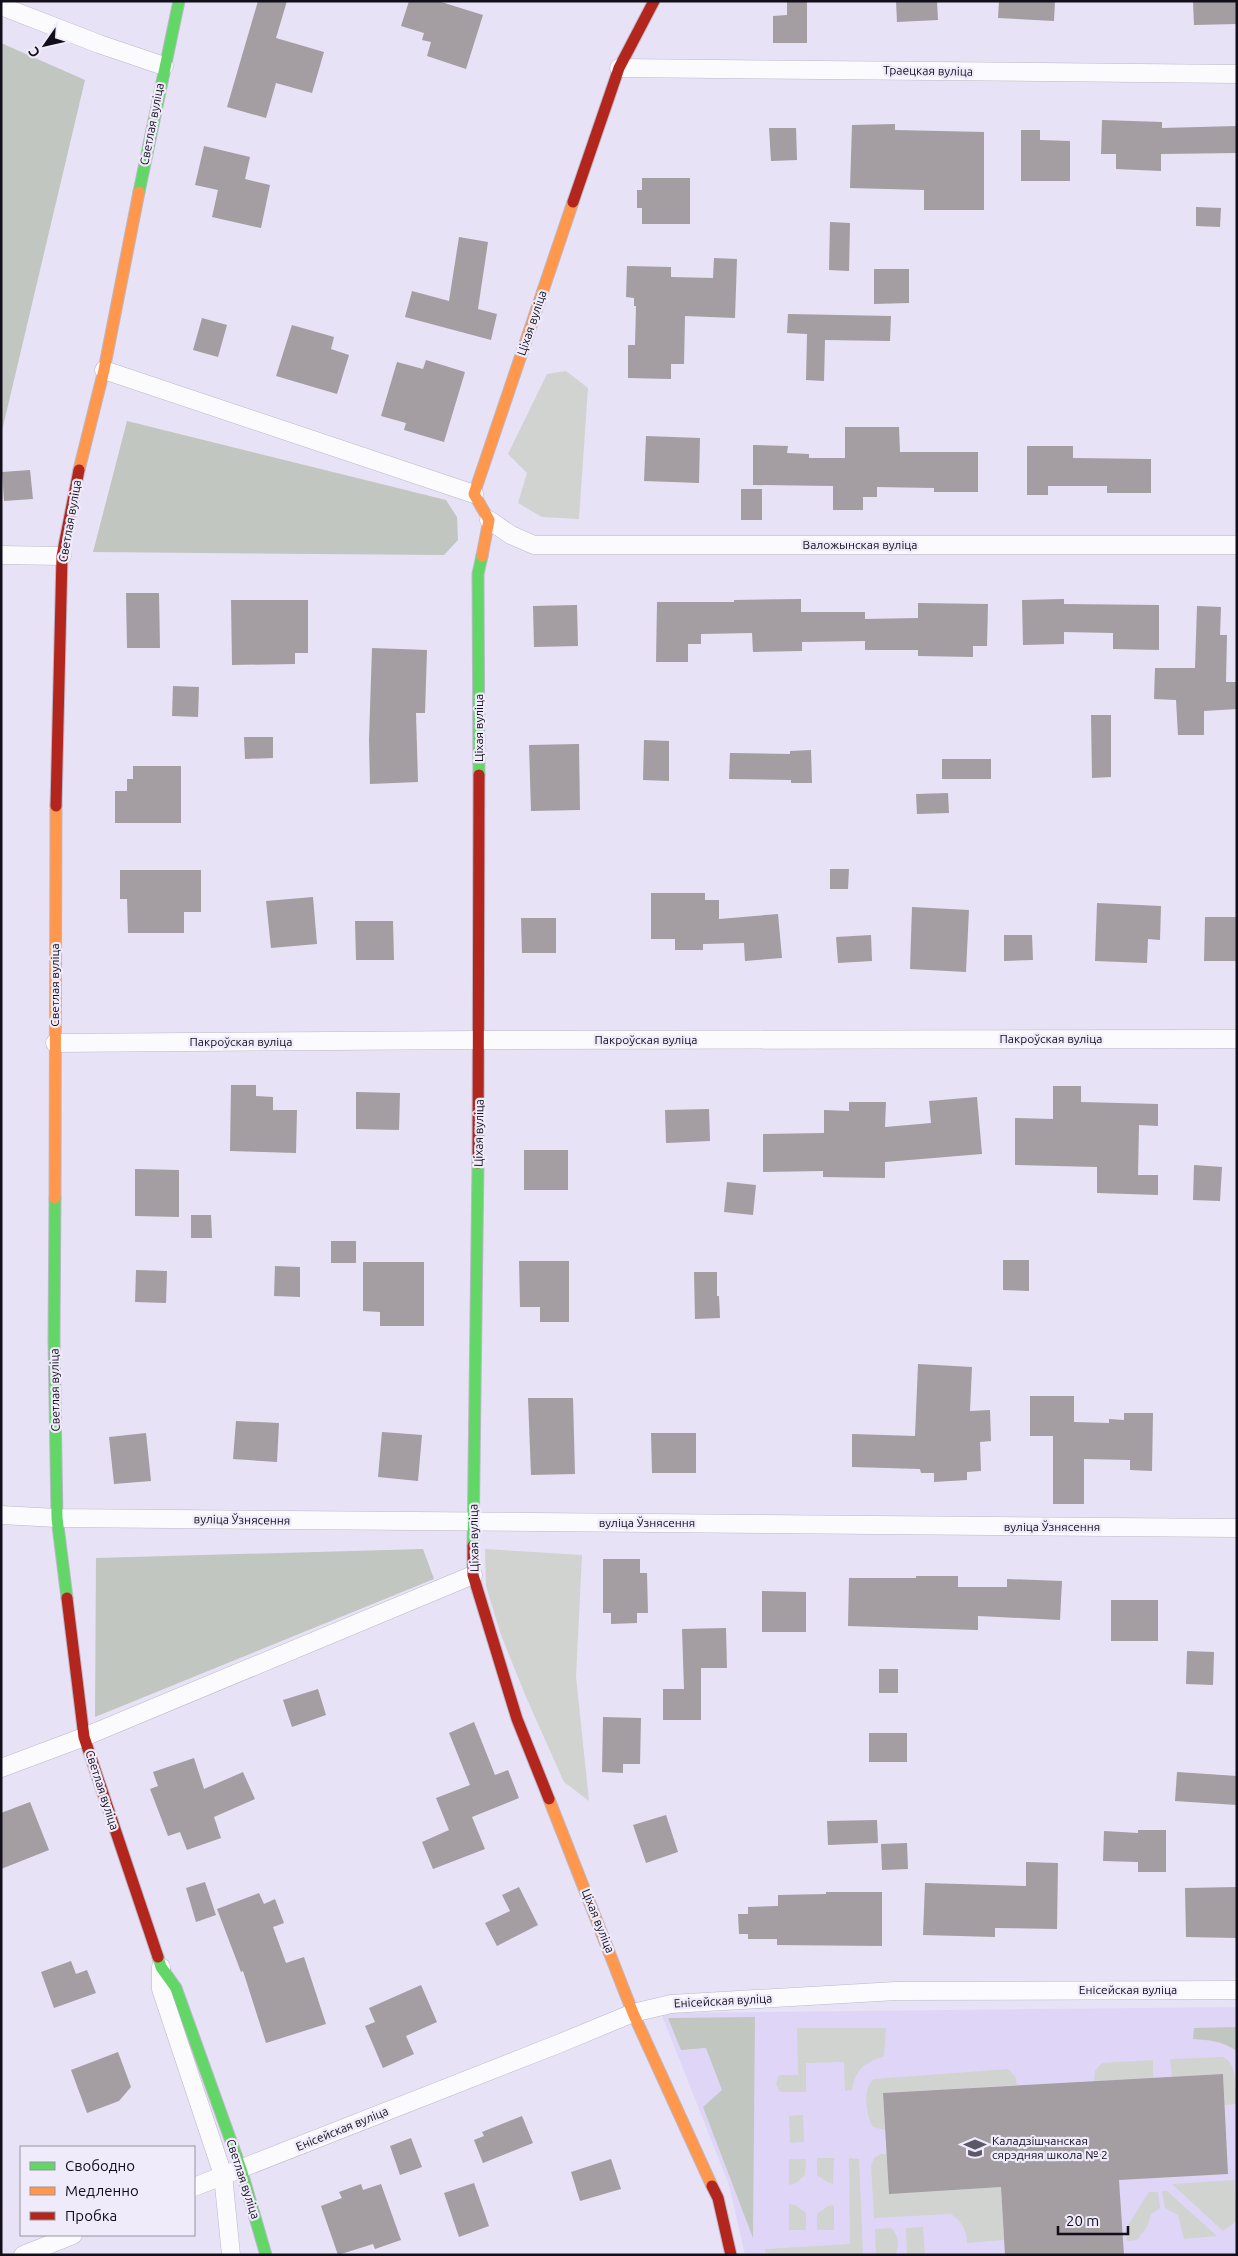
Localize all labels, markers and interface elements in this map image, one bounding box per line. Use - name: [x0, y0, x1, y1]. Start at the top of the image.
- north arrow: [20, 20, 70, 70]
- text: С: [25, 44, 43, 60]
- street label: Траецкая вуліца: [883, 63, 973, 78]
- street label: Светлая вуліца: [137, 82, 166, 166]
- street label: Ціхая вуліца: [514, 289, 549, 357]
- street label: Светлая вуліца: [56, 479, 83, 563]
- street label: Валожынская вуліца: [803, 538, 917, 551]
- street label: Ціхая вуліца: [472, 694, 485, 762]
- street label: Светлая вуліца: [48, 943, 61, 1027]
- street label: Пакроўская вуліца: [1000, 1032, 1102, 1045]
- street label: Пакроўская вуліца: [595, 1033, 697, 1046]
- street label: Пакроўская вуліца: [190, 1035, 292, 1048]
- street label: Ціхая вуліца: [471, 1099, 486, 1167]
- street label: Светлая вуліца: [47, 1348, 62, 1432]
- street label: Ціхая вуліца: [466, 1504, 481, 1572]
- street label: вуліца Ўзнясення: [194, 1512, 290, 1527]
- street label: вуліца Ўзнясення: [599, 1516, 695, 1529]
- street label: вуліца Ўзнясення: [1004, 1520, 1100, 1533]
- street label: Светлая вуліца: [83, 1748, 122, 1831]
- street label: Ціхая вуліца: [580, 1887, 617, 1955]
- street label: Енісейская вуліца: [1079, 1983, 1177, 1996]
- street label: Енісейская вуліца: [674, 1991, 772, 2010]
- street label: Енісейская вуліца: [294, 2104, 390, 2153]
- place label: Каладзішчанская сярэдняя школа № 2: [992, 2134, 1108, 2161]
- school or university icon: Каладзішчанская сярэдняя школа № 2: [962, 2135, 988, 2161]
- street label: Светлая вуліца: [224, 2137, 263, 2220]
- legend: [20, 2146, 195, 2236]
- text: Свободно: [65, 2157, 135, 2174]
- text: Медленно: [65, 2182, 139, 2199]
- scale bar: [1058, 2204, 1128, 2236]
- text: Пробка: [65, 2207, 117, 2224]
- text: 20 m: [1066, 2212, 1099, 2229]

